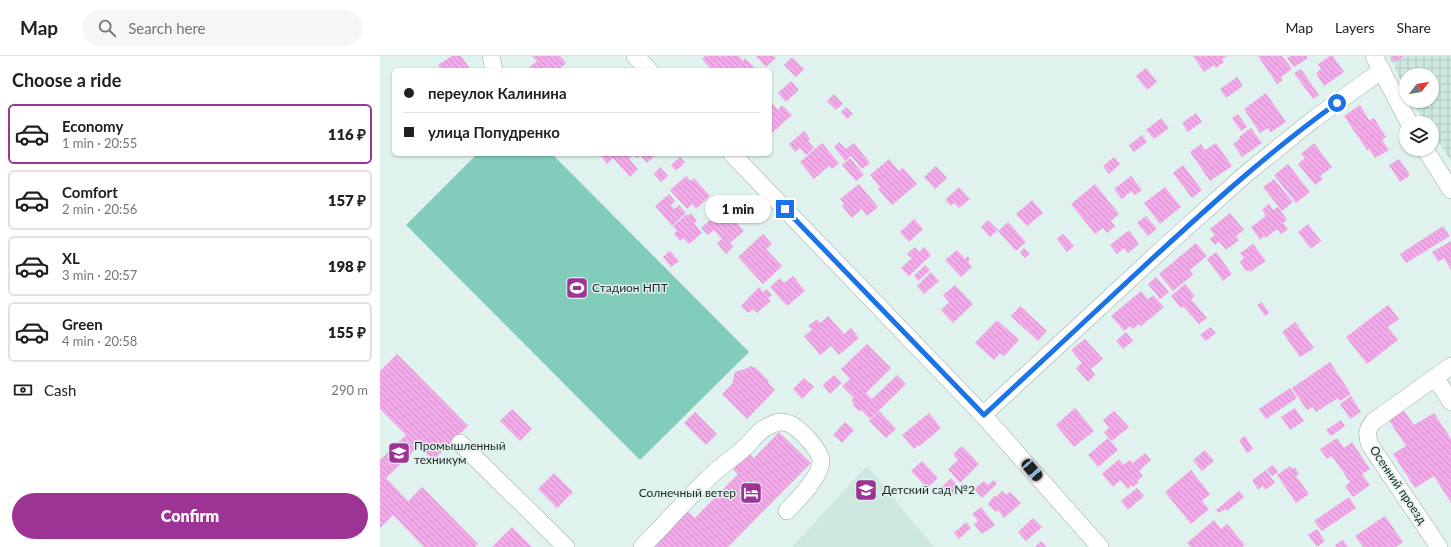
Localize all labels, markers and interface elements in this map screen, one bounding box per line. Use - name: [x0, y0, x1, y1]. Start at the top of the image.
- search box: [82, 10, 362, 46]
- text: Map: [20, 16, 58, 39]
- icon: search: [96, 17, 118, 39]
- text: Search here: [128, 19, 206, 37]
- text: Map: [1285, 19, 1313, 36]
- text: Layers: [1335, 19, 1375, 36]
- text: Share: [1397, 19, 1431, 36]
- north arrow: [1399, 68, 1439, 108]
- map controls: [1399, 68, 1439, 156]
- text: Choose a ride: [12, 69, 121, 91]
- text: переулок Калинина: [428, 84, 567, 102]
- route start: [1328, 94, 1346, 112]
- icon: car: [14, 116, 50, 152]
- button: layers: [1399, 116, 1439, 156]
- text: Economy: [62, 117, 123, 135]
- text: улица Попудренко: [428, 123, 560, 141]
- text: 116 ₽: [328, 125, 366, 143]
- text: 1 min · 20:55: [62, 135, 137, 151]
- icon: car: [14, 182, 50, 218]
- text: Comfort: [62, 183, 118, 201]
- text: 157 ₽: [328, 191, 366, 209]
- callout: 1 min: [705, 195, 771, 223]
- route end: [776, 200, 794, 218]
- text: 2 min · 20:56: [62, 201, 137, 217]
- text: 1 min: [722, 201, 754, 217]
- icon: car: [14, 248, 50, 284]
- text: XL: [62, 249, 80, 267]
- text: 198 ₽: [328, 257, 366, 275]
- text: 3 min · 20:57: [62, 267, 137, 283]
- sports icon: Стадион НПТ: [564, 275, 590, 301]
- place label: Стадион НПТ: [592, 280, 668, 295]
- icon: car: [14, 314, 50, 350]
- text: Green: [62, 315, 103, 333]
- text: 155 ₽: [328, 323, 366, 341]
- text: 4 min · 20:58: [62, 333, 137, 349]
- icon: cash: [12, 379, 34, 401]
- text: Cash: [44, 381, 76, 399]
- text: 290 m: [331, 382, 368, 398]
- place label: Промышленный техникум: [414, 438, 506, 467]
- school or university icon: Промышленный техникум: [386, 440, 412, 466]
- street label: Осенний проезд: [1367, 443, 1430, 527]
- car: [1020, 457, 1044, 483]
- school or university icon: Детский сад №2: [853, 477, 879, 503]
- hotel icon: Солнечный ветер: [738, 480, 764, 506]
- place label: Детский сад №2: [882, 482, 975, 497]
- place label: Солнечный ветер: [639, 485, 736, 500]
- button: Confirm: [12, 493, 368, 539]

